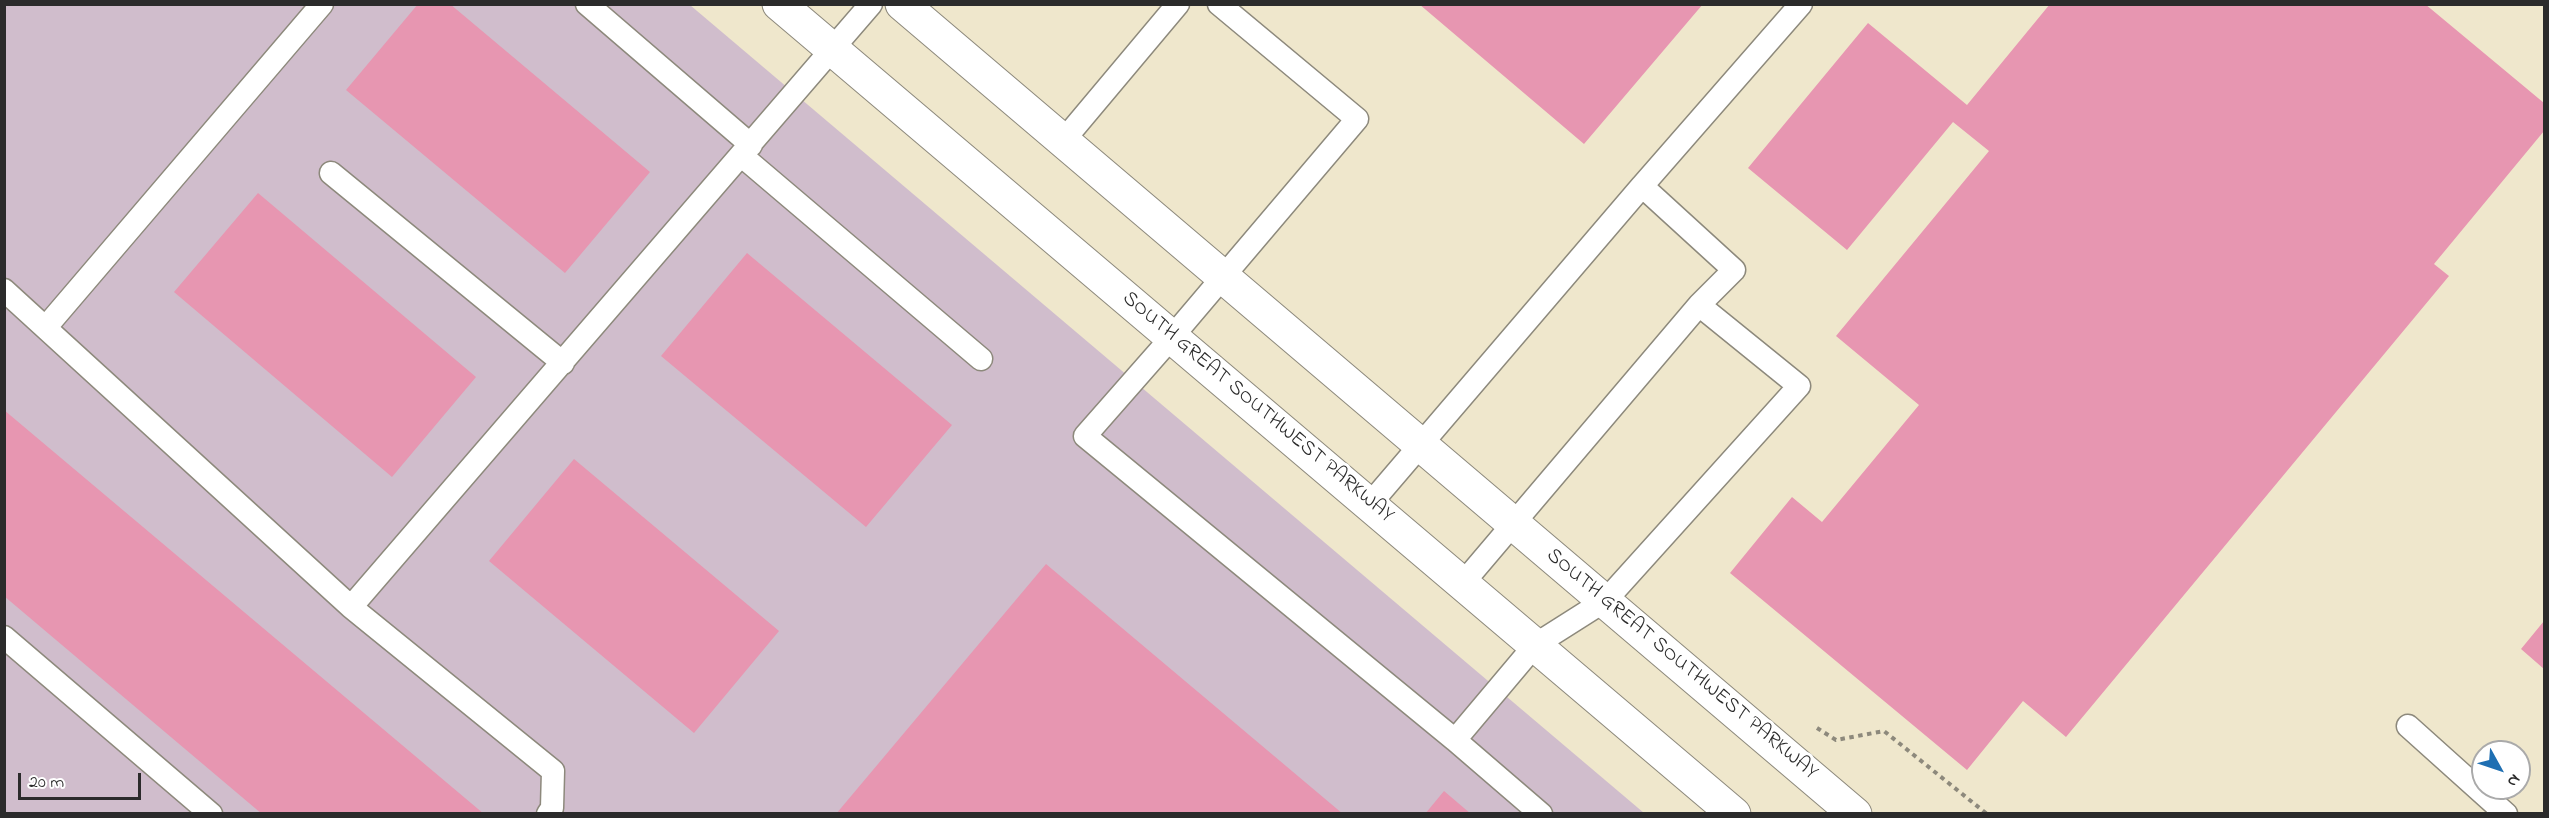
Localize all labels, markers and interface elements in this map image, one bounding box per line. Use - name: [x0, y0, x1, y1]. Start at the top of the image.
- street label: SOUTH GREAT SOUTHWEST PARKWAY: [1116, 287, 1398, 529]
- street label: SOUTH GREAT SOUTHWEST PARKWAY: [1540, 544, 1822, 786]
- north arrow: [2471, 740, 2531, 800]
- scale bar: [21, 761, 144, 799]
- text: N: [2501, 768, 2526, 792]
- text: 20 m: [29, 770, 64, 796]

